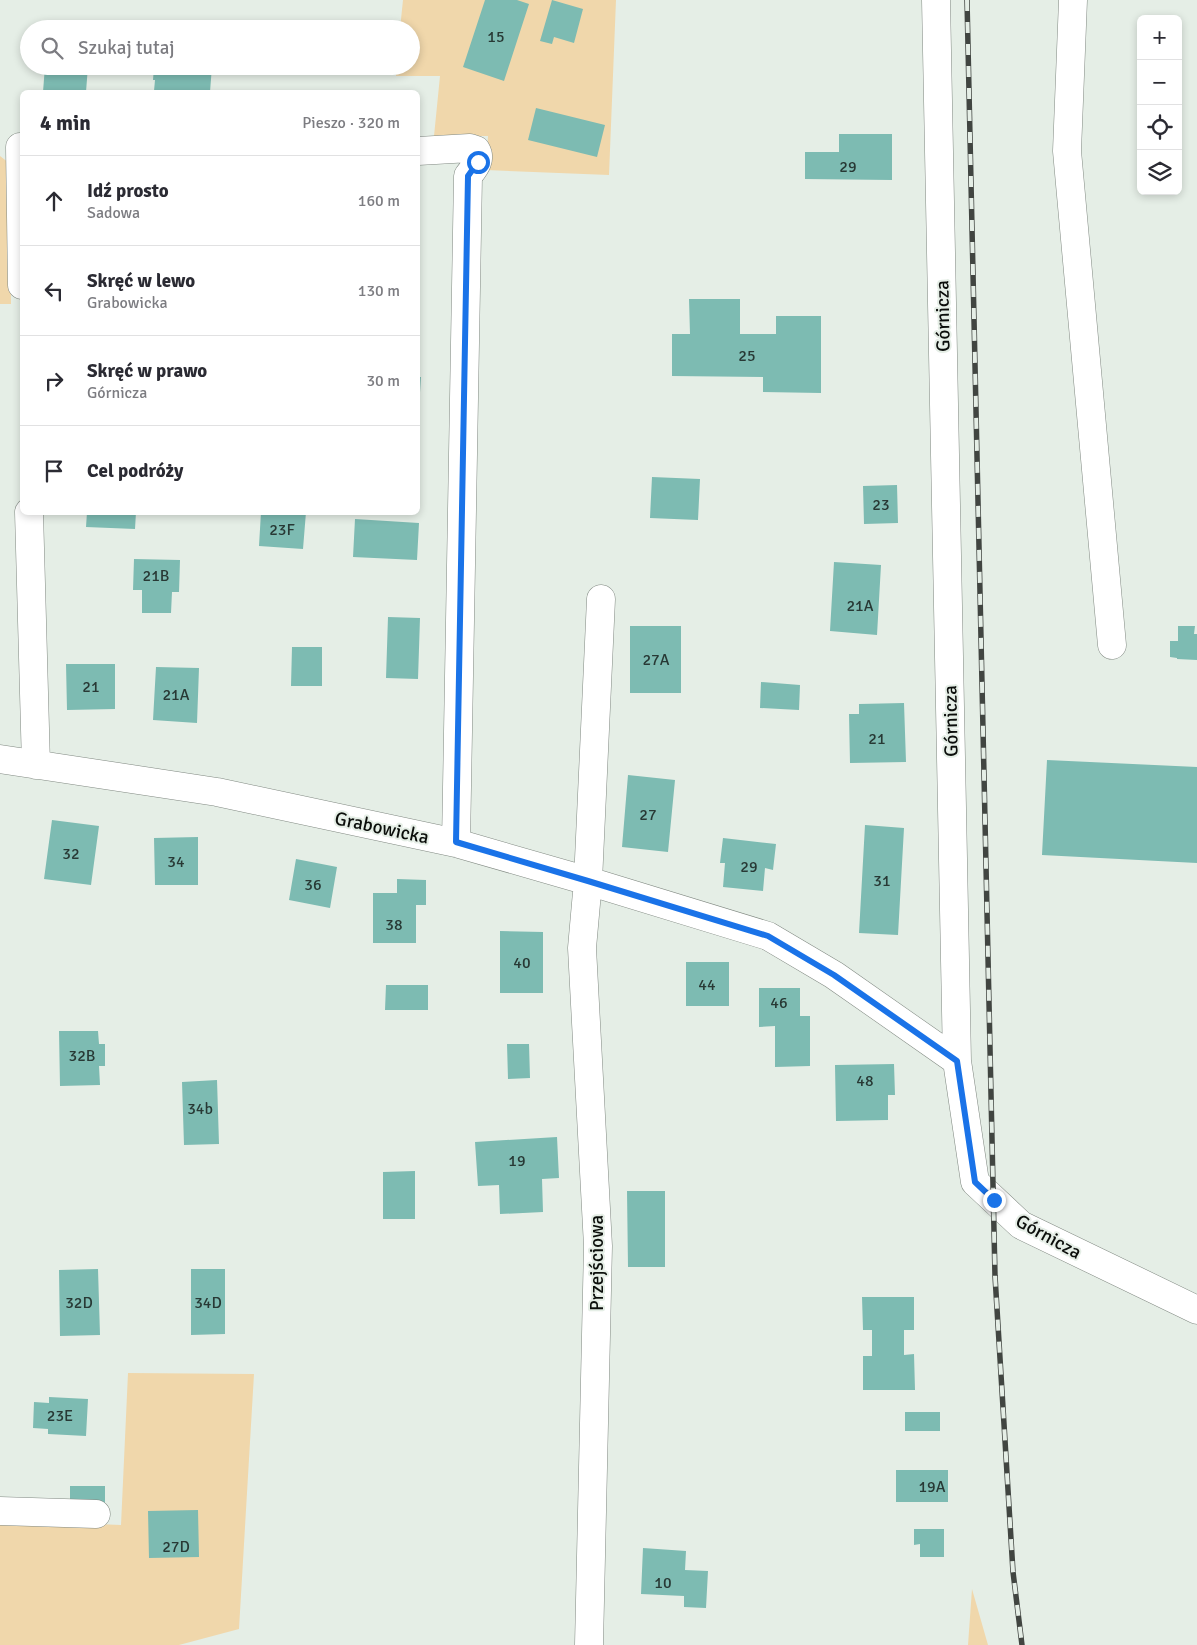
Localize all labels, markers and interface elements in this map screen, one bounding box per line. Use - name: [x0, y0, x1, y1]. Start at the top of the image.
- map controls: [1137, 15, 1182, 195]
- button: +: [1137, 15, 1182, 60]
- search box: [20, 20, 420, 75]
- house number: 15: [487, 27, 505, 47]
- icon: search: [38, 34, 66, 62]
- text: Szukaj tutaj: [78, 36, 175, 60]
- button: −: [1137, 60, 1182, 105]
- button: locate: [1137, 105, 1182, 150]
- text: 4 min: [40, 110, 91, 136]
- text: Pieszo · 320 m: [302, 113, 400, 133]
- button: layers: [1137, 150, 1182, 195]
- route start: [467, 151, 490, 174]
- house number: 29: [839, 157, 857, 177]
- text: Idź prosto: [87, 179, 169, 203]
- icon: ahead: [40, 187, 68, 215]
- text: 160 m: [358, 191, 400, 211]
- text: Sadowa: [87, 203, 140, 223]
- text: Skręć w lewo: [87, 269, 195, 293]
- icon: left: [40, 277, 68, 305]
- street label: Górnicza: [930, 280, 956, 352]
- text: 130 m: [358, 281, 400, 301]
- text: Grabowicka: [87, 293, 168, 313]
- house number: 25: [738, 346, 756, 366]
- text: Skręć w prawo: [87, 359, 207, 383]
- icon: right: [40, 367, 68, 395]
- text: 30 m: [366, 371, 400, 391]
- text: Górnicza: [87, 383, 147, 403]
- icon: arrive: [40, 457, 68, 485]
- text: Cel podróży: [87, 459, 183, 483]
- house number: 23: [872, 495, 890, 515]
- house number: 23F: [269, 520, 295, 540]
- house number: 21B: [143, 566, 169, 586]
- house number: 21A: [846, 596, 874, 616]
- house number: 27A: [642, 650, 670, 670]
- house number: 21: [82, 677, 100, 697]
- house number: 21A: [162, 685, 190, 705]
- street label: Górnicza: [938, 685, 964, 757]
- house number: 21: [868, 729, 886, 749]
- house number: 27: [639, 805, 657, 825]
- street label: Grabowicka: [333, 806, 431, 850]
- house number: 32: [62, 844, 80, 864]
- house number: 34: [167, 852, 185, 872]
- house number: 29: [740, 857, 758, 877]
- house number: 31: [873, 871, 891, 891]
- house number: 36: [304, 875, 322, 895]
- house number: 38: [385, 915, 403, 935]
- house number: 40: [513, 953, 531, 973]
- house number: 44: [698, 975, 716, 995]
- house number: 46: [770, 993, 788, 1013]
- house number: 32B: [69, 1046, 95, 1066]
- house number: 48: [856, 1071, 874, 1091]
- house number: 34b: [187, 1099, 213, 1119]
- house number: 19: [508, 1151, 526, 1171]
- route end: [983, 1189, 1006, 1212]
- street label: Górnicza: [1011, 1209, 1086, 1265]
- street label: Przejściowa: [585, 1215, 609, 1311]
- house number: 32D: [65, 1293, 93, 1313]
- house number: 34D: [194, 1293, 222, 1313]
- house number: 23E: [47, 1406, 73, 1426]
- house number: 19A: [918, 1477, 946, 1497]
- house number: 27D: [162, 1537, 190, 1557]
- house number: 10: [654, 1573, 672, 1593]

